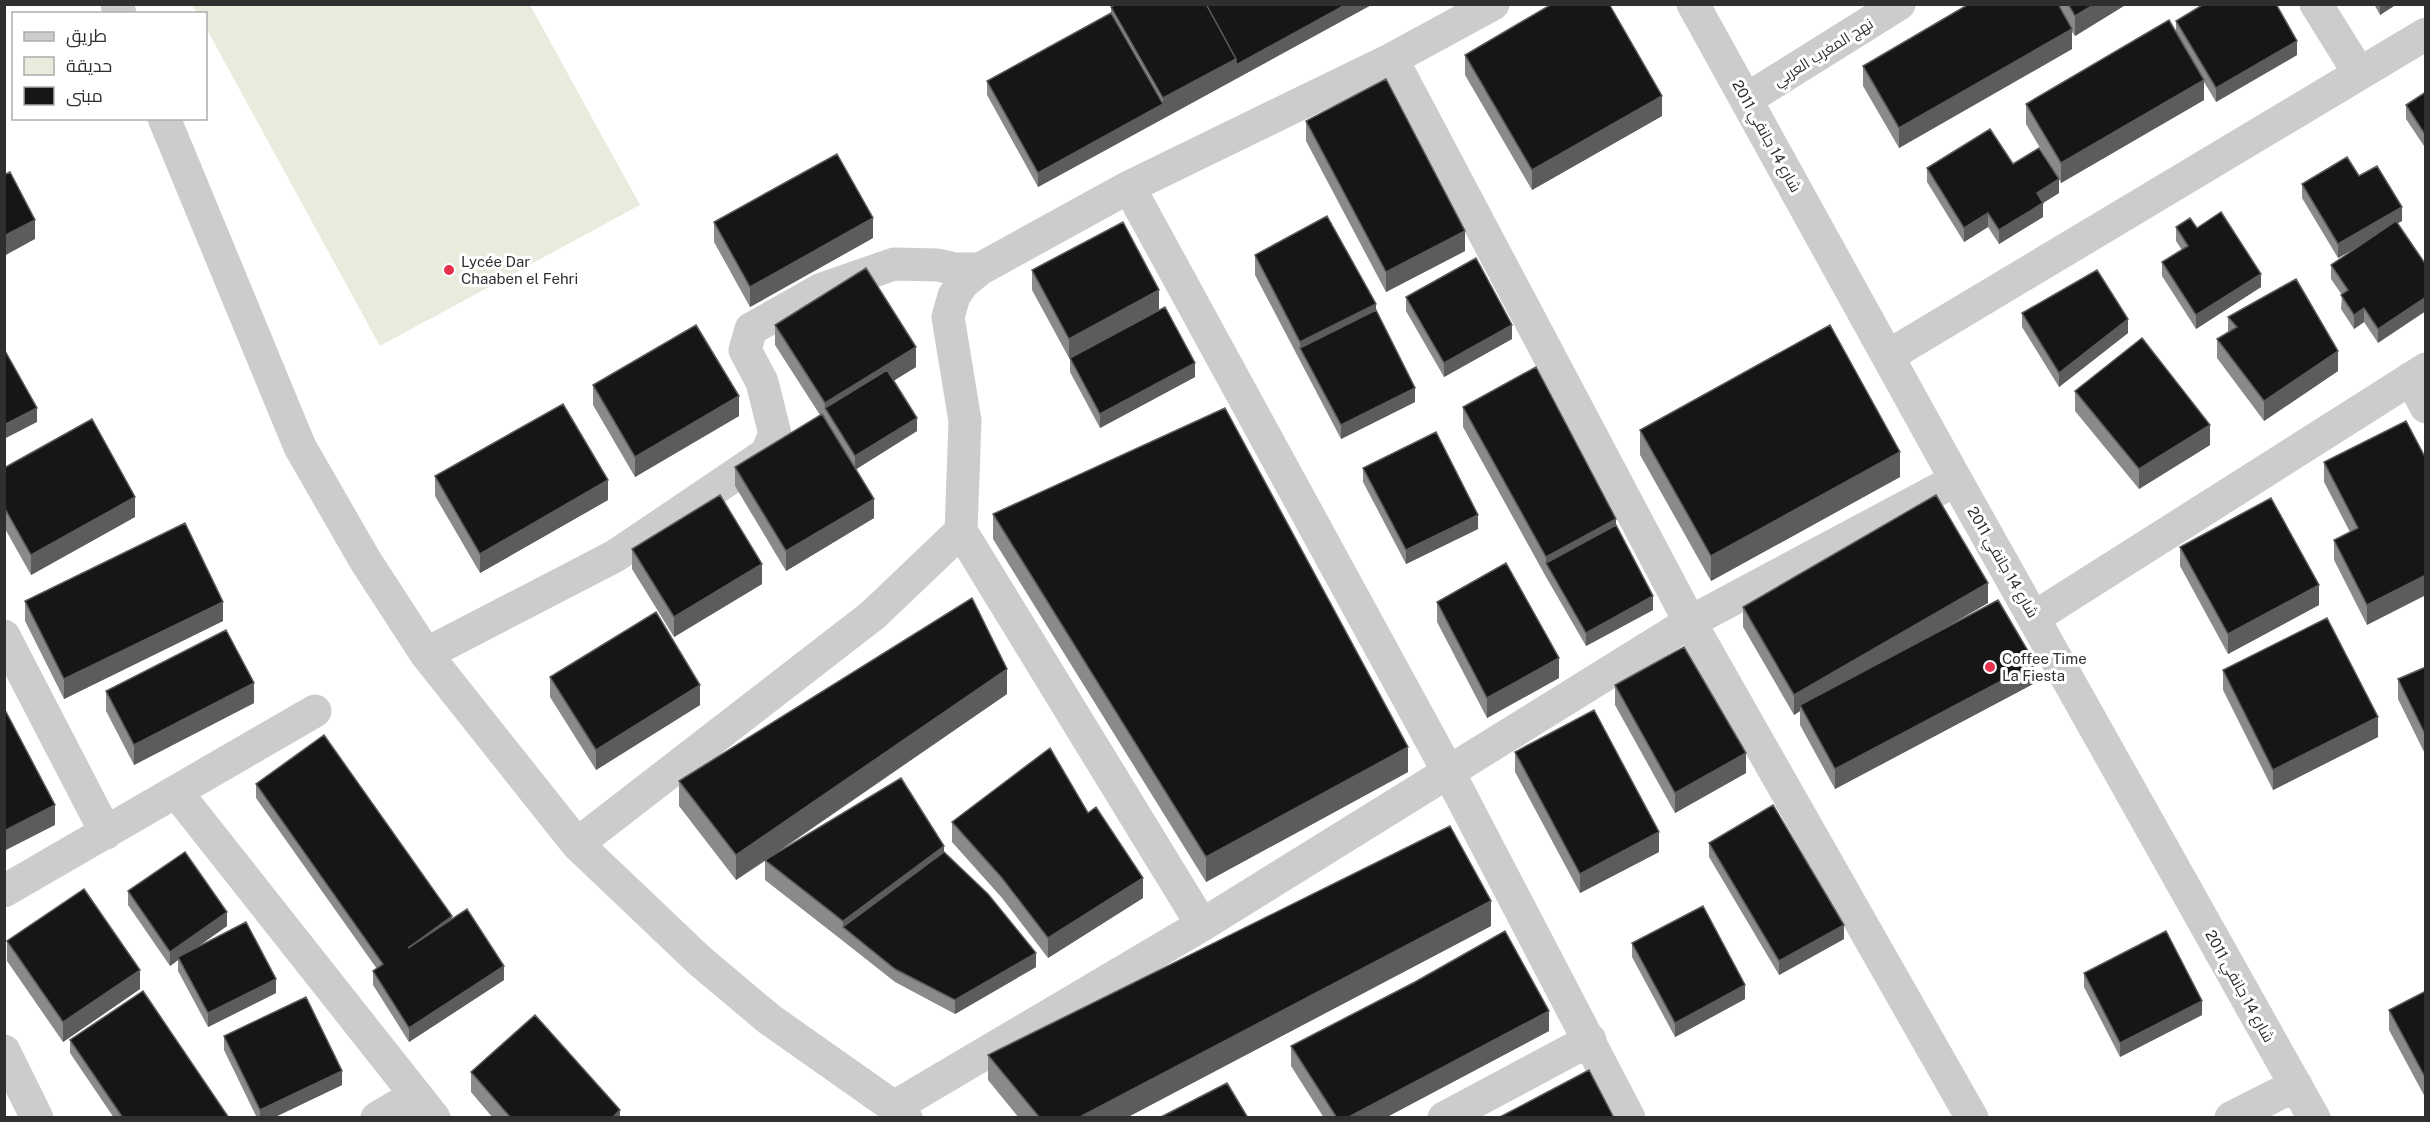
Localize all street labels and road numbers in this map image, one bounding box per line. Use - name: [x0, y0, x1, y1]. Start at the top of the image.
- street label: نهج المغرب العربي: [1770, 15, 1878, 93]
- street label: شارع 14 جانفي 2011: [1726, 77, 1805, 197]
- street label: شارع 14 جانفي 2011: [1961, 503, 2042, 623]
- street label: شارع 14 جانفي 2011: [2199, 927, 2278, 1047]

